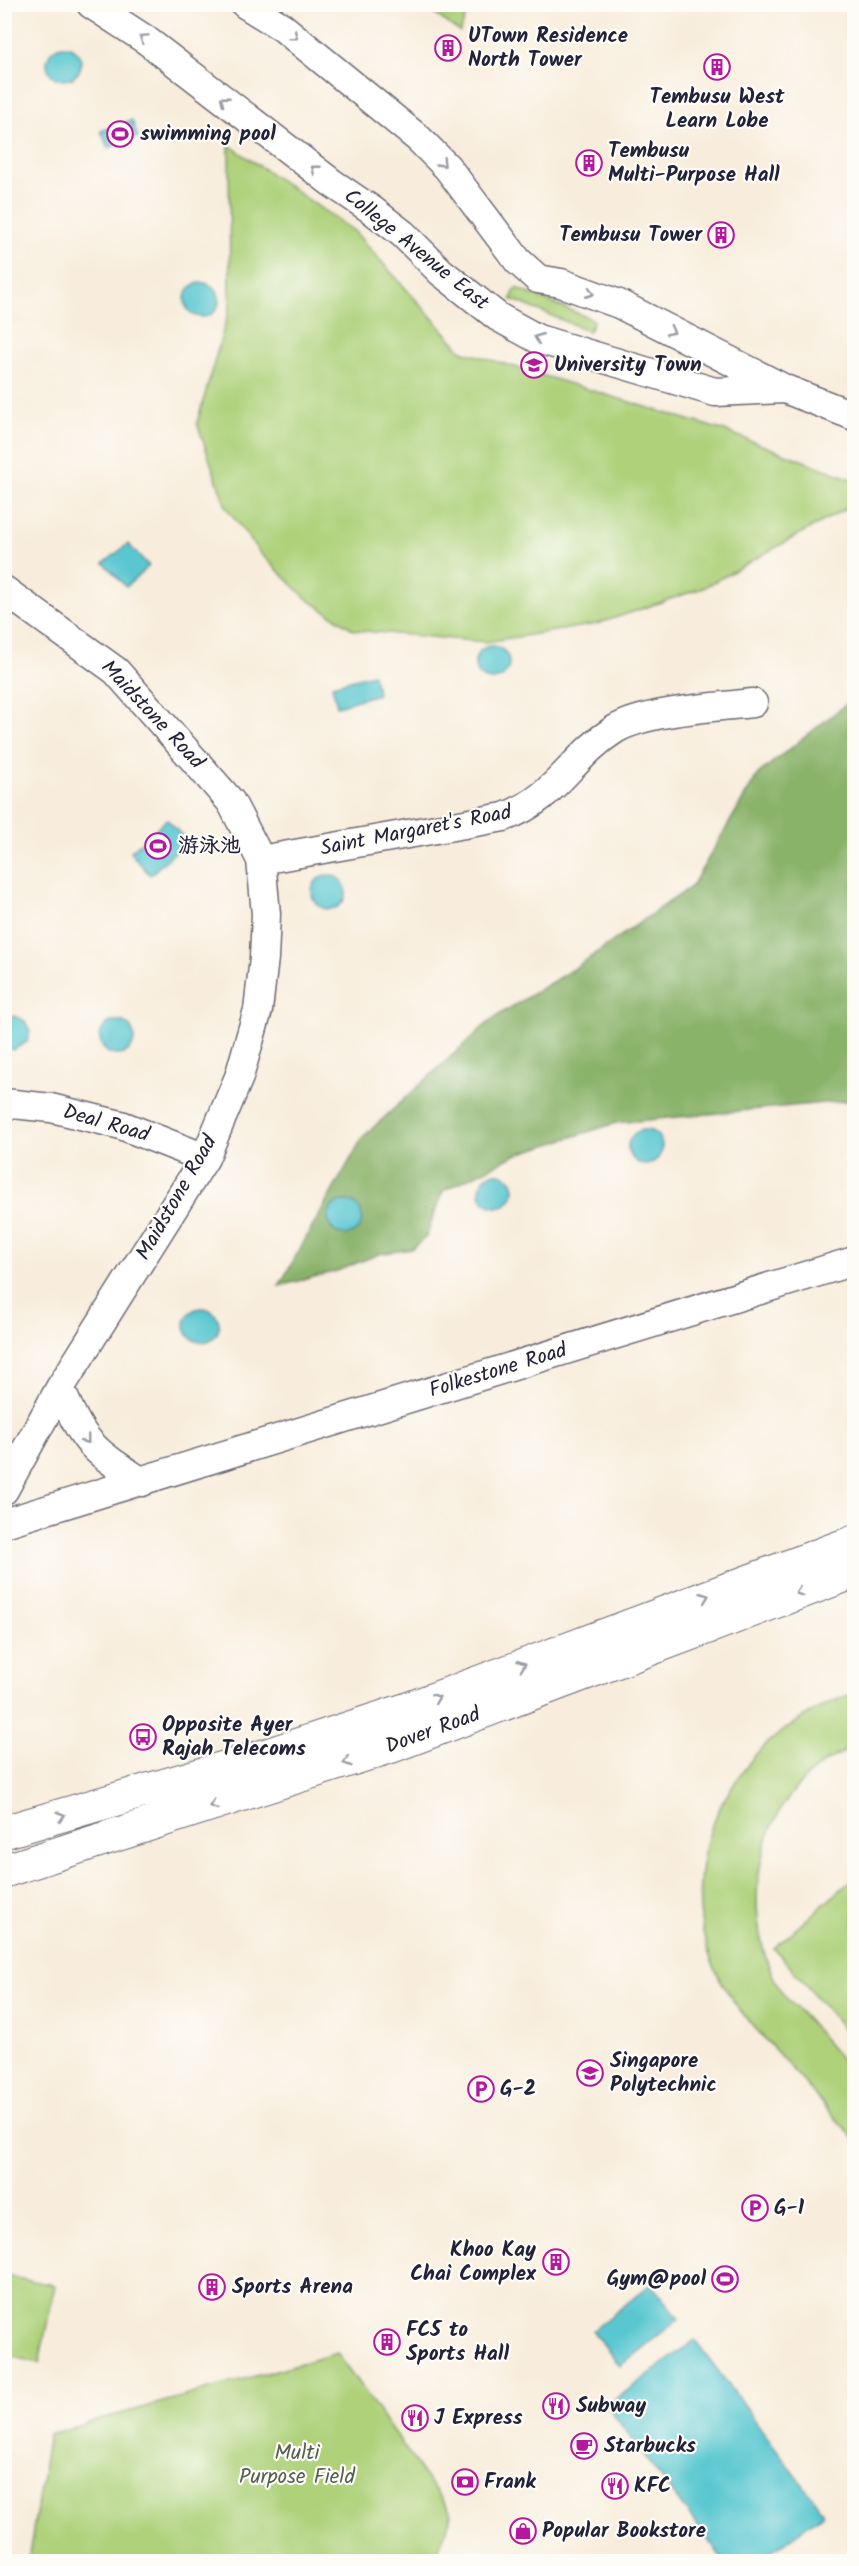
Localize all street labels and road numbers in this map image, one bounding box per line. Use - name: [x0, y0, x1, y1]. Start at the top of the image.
- street label: College Avenue East: [336, 181, 497, 320]
- street label: Maidstone Road: [92, 653, 212, 778]
- street label: Saint Margaret's Road: [318, 796, 515, 866]
- street label: Deal Road: [59, 1096, 154, 1152]
- street label: Maidstone Road: [128, 1129, 226, 1267]
- street label: Folkestone Road: [425, 1334, 572, 1408]
- street label: Dover Road: [381, 1698, 486, 1763]

